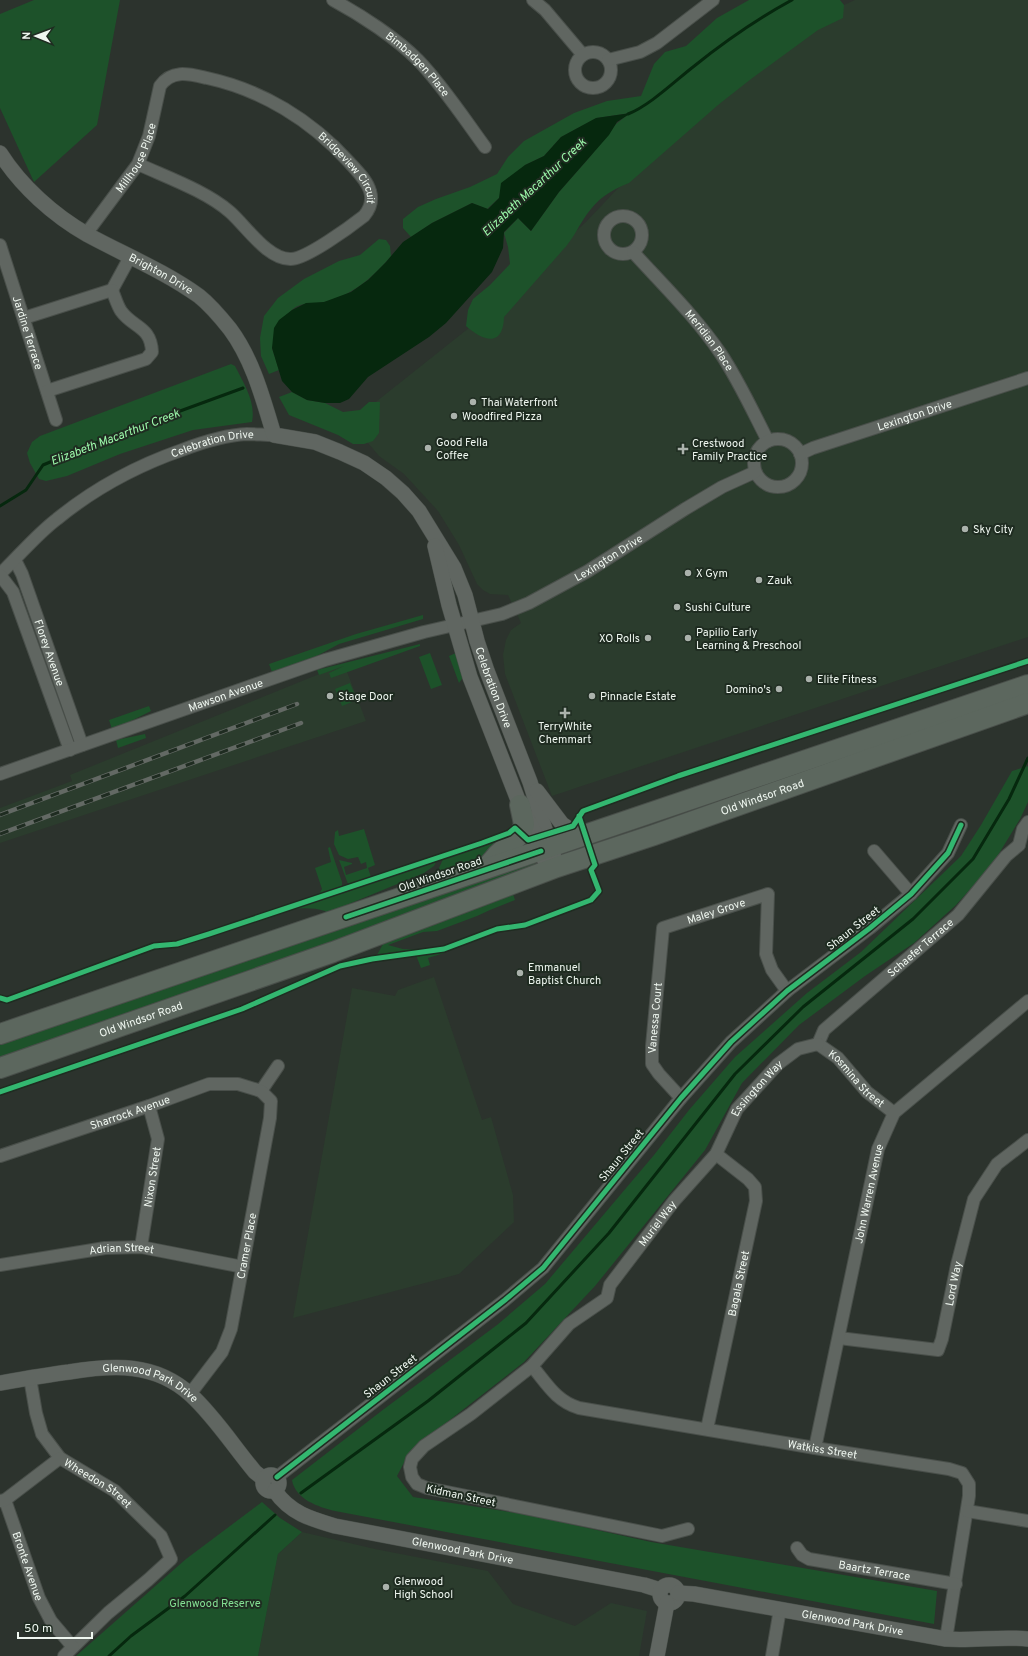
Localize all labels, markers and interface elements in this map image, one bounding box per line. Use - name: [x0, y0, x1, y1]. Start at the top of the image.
- north arrow: [16, 16, 56, 56]
- street label: Bimbadgen Place: [382, 29, 452, 100]
- text: N: [20, 32, 34, 40]
- street label: Millhouse Place: [113, 122, 160, 196]
- street label: Bridgeview Circuit: [315, 130, 377, 205]
- water label: Elizabeth Macarthur Creek: [479, 134, 591, 240]
- street label: Brighton Drive: [126, 251, 195, 298]
- street label: Jardine Terrace: [9, 294, 45, 372]
- street label: Meridian Place: [682, 307, 736, 374]
- place label: Thai Waterfront: [481, 396, 558, 410]
- marker: Thai Waterfront: [468, 397, 478, 407]
- street label: Lexington Drive: [876, 397, 954, 435]
- water label: Elizabeth Macarthur Creek: [48, 406, 183, 470]
- place label: Woodfired Pizza: [462, 410, 542, 424]
- marker: Woodfired Pizza: [449, 411, 459, 421]
- street label: Celebration Drive: [169, 428, 254, 461]
- place label: Good Fella Coffee: [436, 436, 488, 463]
- place label: Crestwood Family Practice: [692, 437, 767, 464]
- marker: Good Fella Coffee: [423, 443, 433, 453]
- marker: Crestwood Family Practice: [677, 443, 689, 455]
- place label: Sky City: [973, 523, 1014, 537]
- marker: Sky City: [960, 524, 970, 534]
- street label: Lexington Drive: [572, 532, 646, 585]
- place label: X Gym: [696, 567, 728, 581]
- marker: X Gym: [683, 568, 693, 578]
- place label: Zauk: [767, 574, 792, 588]
- marker: Zauk: [754, 575, 764, 585]
- place label: Sushi Culture: [685, 601, 751, 615]
- marker: Sushi Culture: [672, 602, 682, 612]
- street label: Florey Avenue: [31, 618, 67, 688]
- place label: Papilio Early Learning & Preschool: [696, 626, 801, 653]
- place label: XO Rolls: [599, 632, 640, 646]
- marker: XO Rolls: [643, 633, 653, 643]
- marker: Papilio Early Learning & Preschool: [683, 633, 693, 643]
- street label: Celebration Drive: [471, 645, 514, 730]
- place label: Elite Fitness: [817, 673, 877, 687]
- marker: Elite Fitness: [804, 674, 814, 684]
- street label: Mawson Avenue: [187, 676, 265, 715]
- place label: Domino's: [725, 683, 771, 697]
- marker: Domino's: [774, 684, 784, 694]
- place label: Stage Door: [338, 690, 394, 704]
- place label: Pinnacle Estate: [600, 690, 676, 704]
- marker: Stage Door: [325, 691, 335, 701]
- marker: Pinnacle Estate: [587, 691, 597, 701]
- marker: TerryWhite Chemmart: [560, 708, 570, 718]
- place label: TerryWhite Chemmart: [538, 720, 592, 747]
- street label: Old Windsor Road: [719, 777, 806, 819]
- street label: Old Windsor Road: [397, 854, 484, 896]
- street label: Maley Grove: [685, 896, 747, 928]
- street label: Shaun Street: [824, 904, 883, 954]
- street label: Schaefer Terrace: [885, 916, 957, 981]
- place label: Emmanuel Baptist Church: [528, 961, 601, 988]
- marker: Emmanuel Baptist Church: [515, 968, 525, 978]
- street label: Vanessa Court: [646, 982, 666, 1053]
- street label: Old Windsor Road: [97, 999, 185, 1041]
- street label: Kosmina Street: [825, 1047, 887, 1111]
- street label: Essington Way: [729, 1057, 786, 1119]
- street label: Sharrock Avenue: [88, 1093, 172, 1133]
- street label: Shaun Street: [596, 1126, 647, 1185]
- street label: John Warren Avenue: [852, 1142, 887, 1245]
- street label: Nixon Street: [141, 1146, 165, 1208]
- street label: Muriel Way: [636, 1198, 680, 1249]
- street label: Cramer Place: [234, 1212, 260, 1280]
- street label: Adrian Street: [88, 1241, 155, 1258]
- street label: Bagala Street: [725, 1249, 753, 1318]
- street label: Lord Way: [943, 1260, 966, 1307]
- street label: Shaun Street: [361, 1352, 420, 1402]
- street label: Glenwood Park Drive: [102, 1361, 201, 1406]
- street label: Watkiss Street: [786, 1437, 858, 1463]
- street label: Wheedon Street: [61, 1456, 134, 1512]
- street label: Kidman Street: [425, 1482, 497, 1510]
- street label: Bronte Avenue: [9, 1530, 45, 1603]
- street label: Glenwood Park Drive: [410, 1535, 514, 1568]
- street label: Baartz Terrace: [837, 1558, 911, 1584]
- place label: Glenwood High School: [394, 1575, 453, 1602]
- marker: Glenwood High School: [381, 1582, 391, 1592]
- park label: Glenwood Reserve: [169, 1597, 261, 1611]
- street label: Glenwood Park Drive: [800, 1607, 904, 1639]
- scale bar: [18, 1614, 92, 1640]
- text: 50 m: [24, 1621, 52, 1637]

